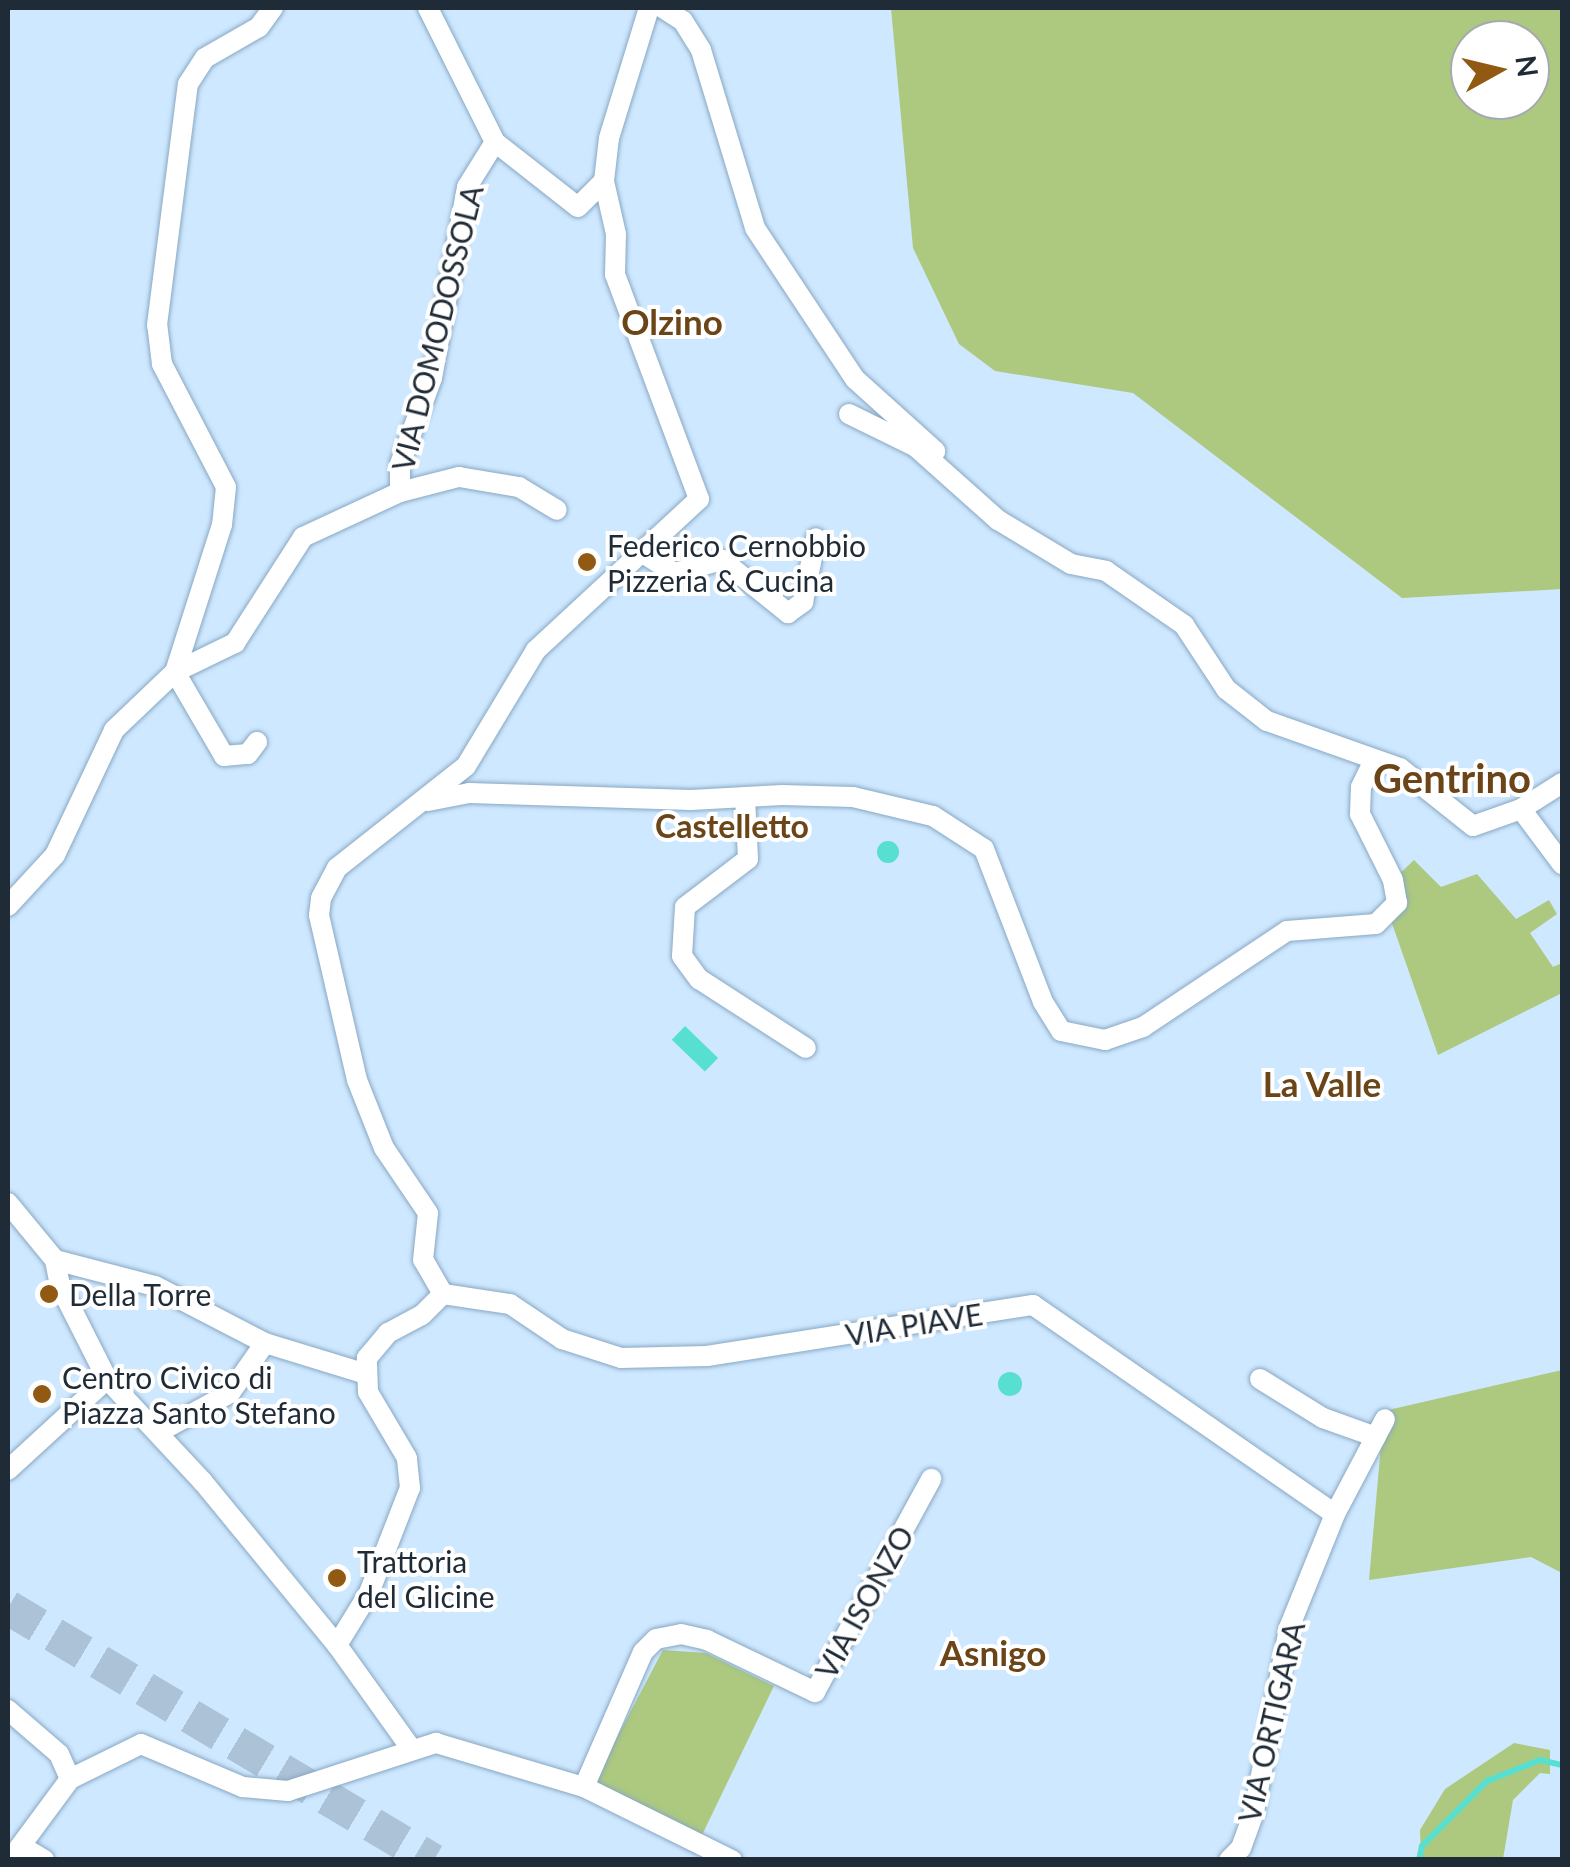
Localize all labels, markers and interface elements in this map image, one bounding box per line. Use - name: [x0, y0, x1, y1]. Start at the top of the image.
- north arrow: [1450, 20, 1550, 120]
- text: N: [1509, 53, 1546, 79]
- street label: VIA DOMODOSSOLA: [384, 181, 490, 475]
- district label: Olzino: [621, 300, 723, 342]
- place label: Federico Cernobbio Pizzeria & Cucina: [607, 527, 866, 598]
- marker: Federico Cernobbio Pizzeria & Cucina: [576, 551, 598, 573]
- district label: Gentrino: [1373, 754, 1531, 802]
- district label: Castelletto: [655, 807, 809, 845]
- district label: La Valle: [1262, 1062, 1382, 1104]
- place label: Della Torre: [69, 1276, 212, 1312]
- marker: Della Torre: [38, 1283, 60, 1305]
- street label: VIA PIAVE: [842, 1295, 986, 1353]
- place label: Centro Civico di Piazza Santo Stefano: [62, 1359, 336, 1430]
- marker: Centro Civico di Piazza Santo Stefano: [31, 1383, 53, 1405]
- street label: VIA ISONZO: [807, 1519, 921, 1685]
- place label: Trattoria del Glicine: [357, 1543, 495, 1614]
- marker: Trattoria del Glicine: [326, 1567, 348, 1589]
- street label: VIA ORTIGARA: [1230, 1618, 1312, 1826]
- district label: Asnigo: [940, 1631, 1046, 1673]

